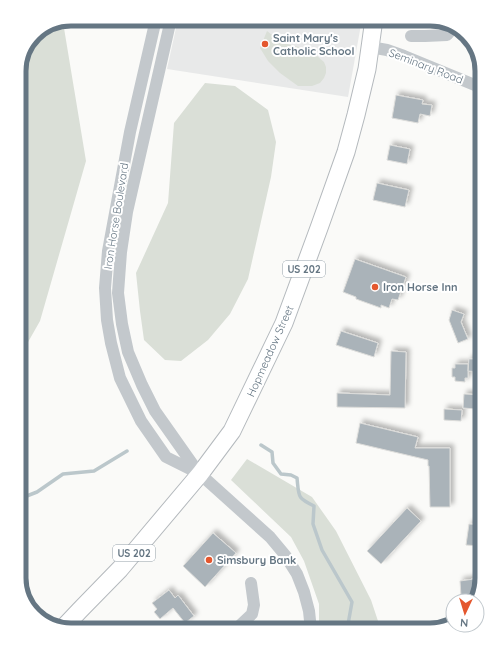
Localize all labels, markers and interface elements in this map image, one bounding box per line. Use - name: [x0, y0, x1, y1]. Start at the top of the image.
- place label: Saint Mary's Catholic School: [273, 31, 354, 58]
- marker: Saint Mary's Catholic School: [260, 39, 270, 49]
- street label: Seminary Road: [387, 45, 465, 87]
- street label: Iron Horse Boulevard: [101, 162, 131, 270]
- road number: US 202: [283, 261, 325, 277]
- place label: Iron Horse Inn: [383, 280, 458, 294]
- marker: Iron Horse Inn: [370, 282, 380, 292]
- street label: Hopmeadow Street: [244, 303, 297, 399]
- road number: US 202: [113, 545, 155, 561]
- place label: Simsbury Bank: [217, 553, 296, 567]
- marker: Simsbury Bank: [204, 555, 214, 565]
- north arrow: [445, 593, 485, 633]
- text: N: [460, 616, 469, 630]

